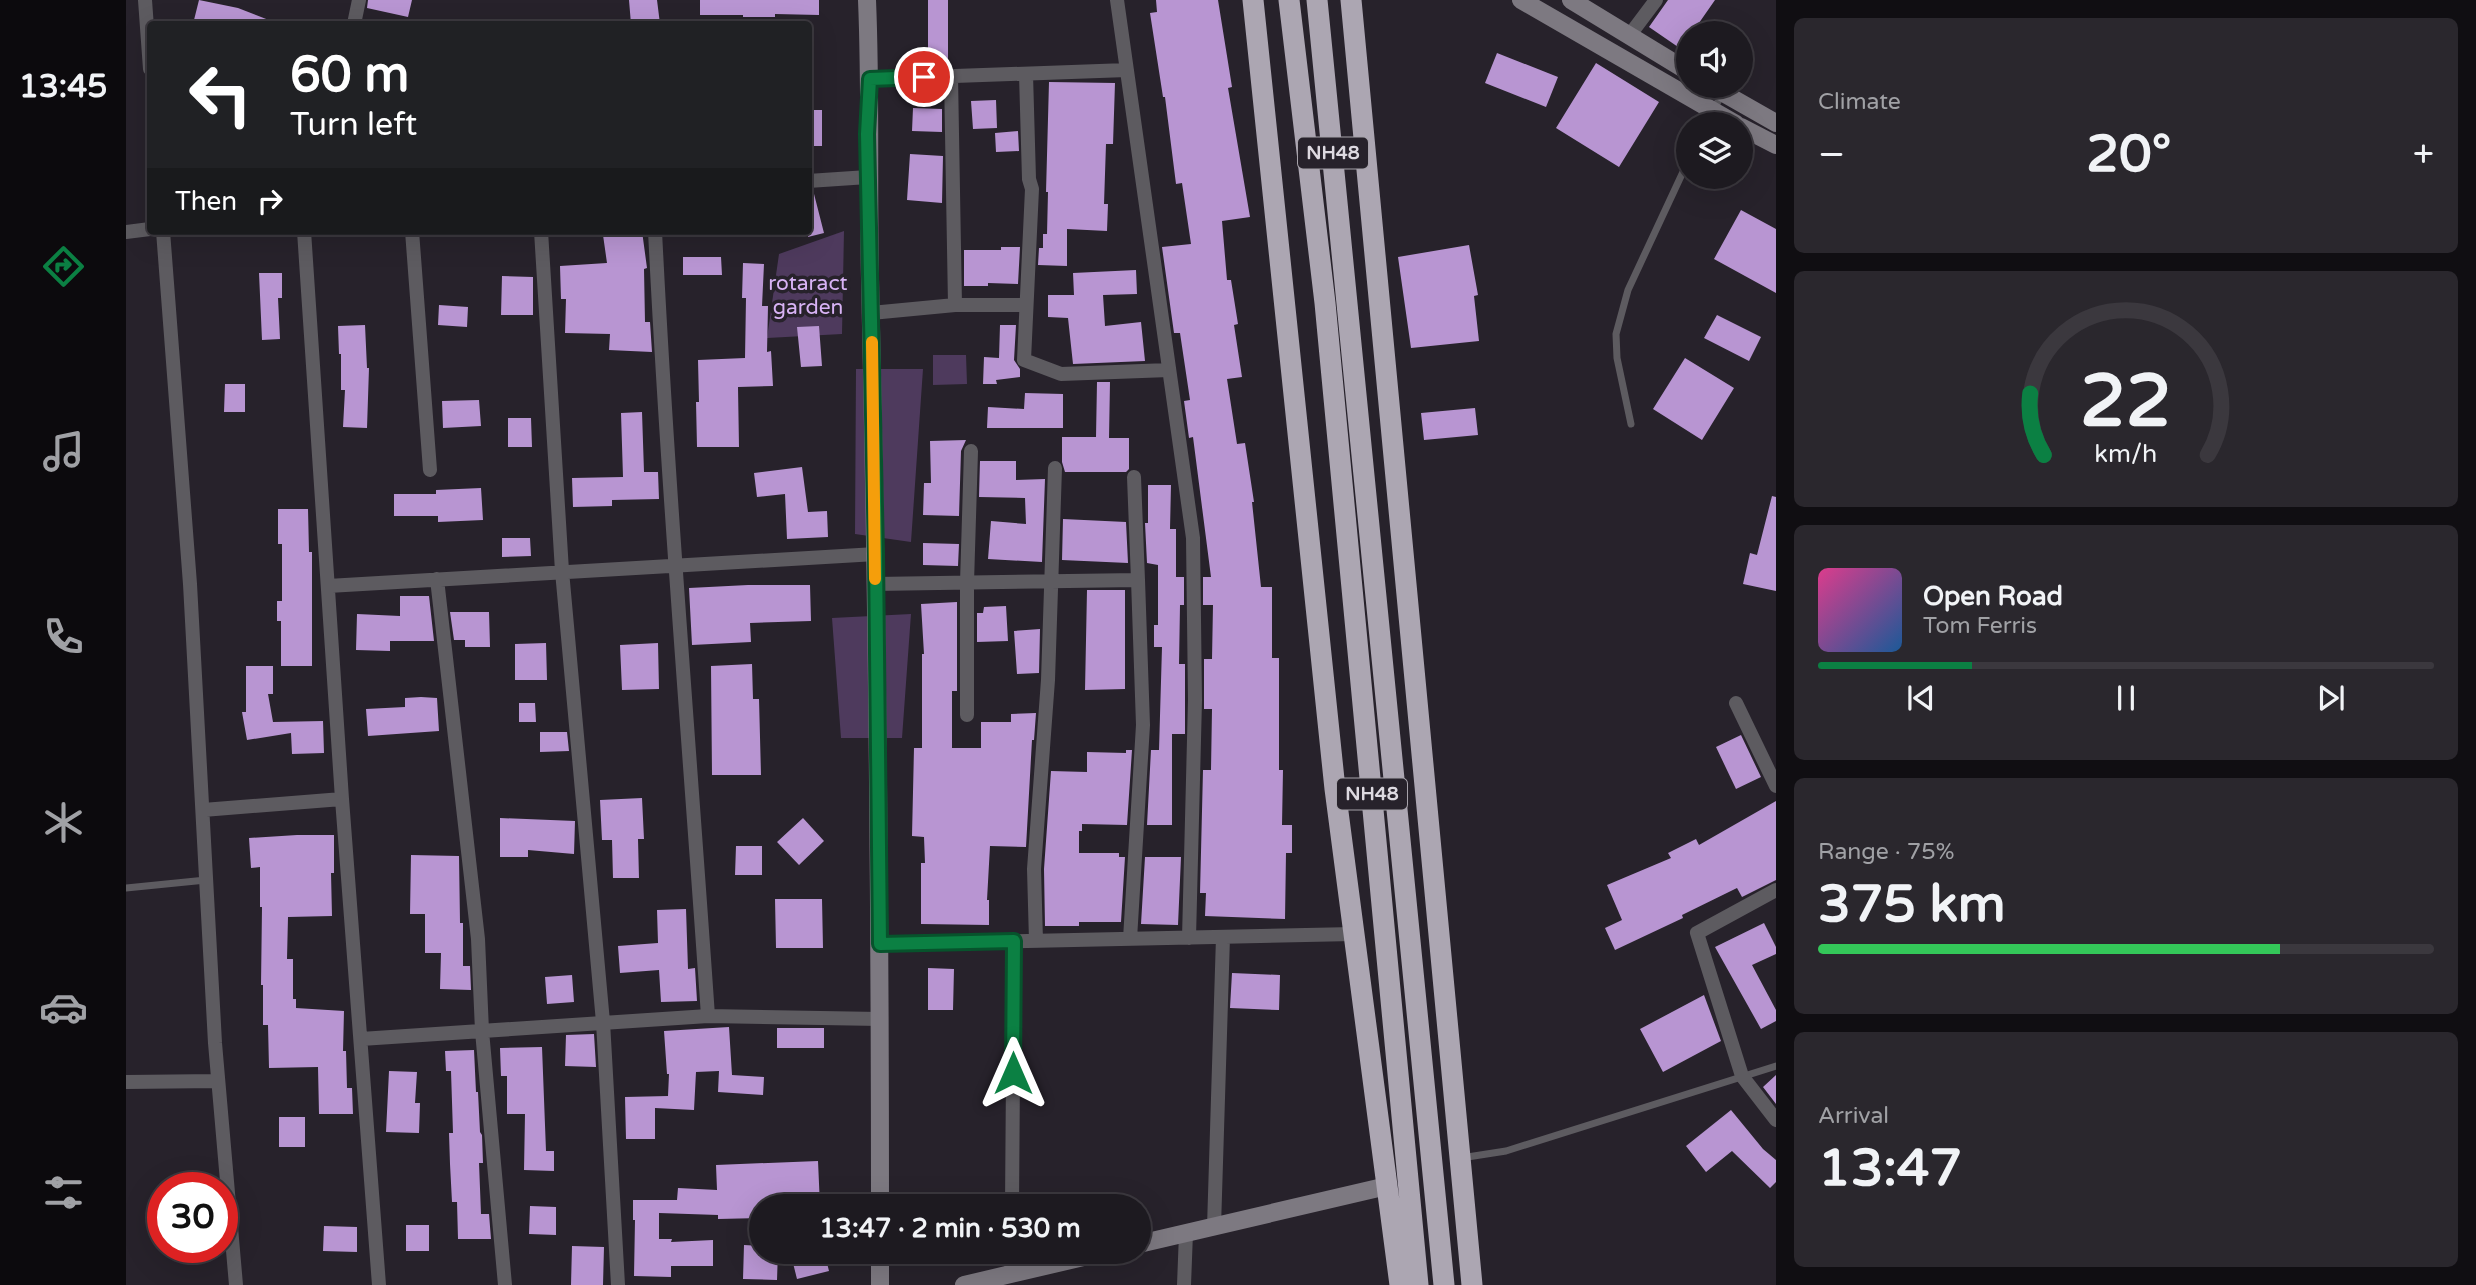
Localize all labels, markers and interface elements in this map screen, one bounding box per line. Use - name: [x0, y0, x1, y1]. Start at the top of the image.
- map controls: [1676, 21, 1753, 189]
- button: sound: [1676, 21, 1753, 98]
- text: 60 m: [290, 46, 409, 105]
- pin: [894, 47, 954, 107]
- icon: left: [175, 49, 266, 140]
- icon: arrive: [905, 58, 943, 96]
- text: 13:45: [19, 68, 107, 106]
- text: Climate: [1818, 88, 1901, 116]
- text: Turn left: [290, 106, 417, 144]
- button: layers: [1676, 112, 1753, 189]
- text: 20°: [2086, 123, 2171, 186]
- text: −: [1818, 132, 1845, 178]
- text: +: [2413, 132, 2434, 178]
- road number: NH48: [1298, 138, 1368, 168]
- icon: right: [251, 182, 289, 220]
- text: Then: [175, 186, 237, 217]
- icon: directions: [39, 242, 88, 291]
- park label: rotaract garden: [768, 271, 848, 320]
- text: 22: [2080, 359, 2172, 447]
- icon: music: [39, 427, 88, 476]
- text: km/h: [2095, 439, 2157, 469]
- text: Open Road: [1923, 581, 2063, 612]
- icon: phone: [39, 612, 88, 661]
- text: Tom Ferris: [1923, 612, 2037, 640]
- icon: previous: [1902, 679, 1940, 717]
- icon: pause: [2107, 679, 2145, 717]
- icon: next: [2312, 679, 2350, 717]
- road number: NH48: [1337, 778, 1407, 810]
- icon: climate: [39, 798, 88, 847]
- text: Range · 75%: [1818, 838, 1954, 866]
- text: 375 km: [1818, 873, 2006, 936]
- icon: car: [39, 983, 88, 1032]
- position arrow: [976, 1036, 1050, 1110]
- text: Arrival: [1818, 1102, 1889, 1130]
- text: 13:47: [1818, 1137, 1962, 1200]
- icon: filters: [39, 1168, 88, 1217]
- speed limit sign: 30: [147, 1172, 238, 1263]
- text: 13:47 · 2 min · 530 m: [819, 1213, 1081, 1244]

